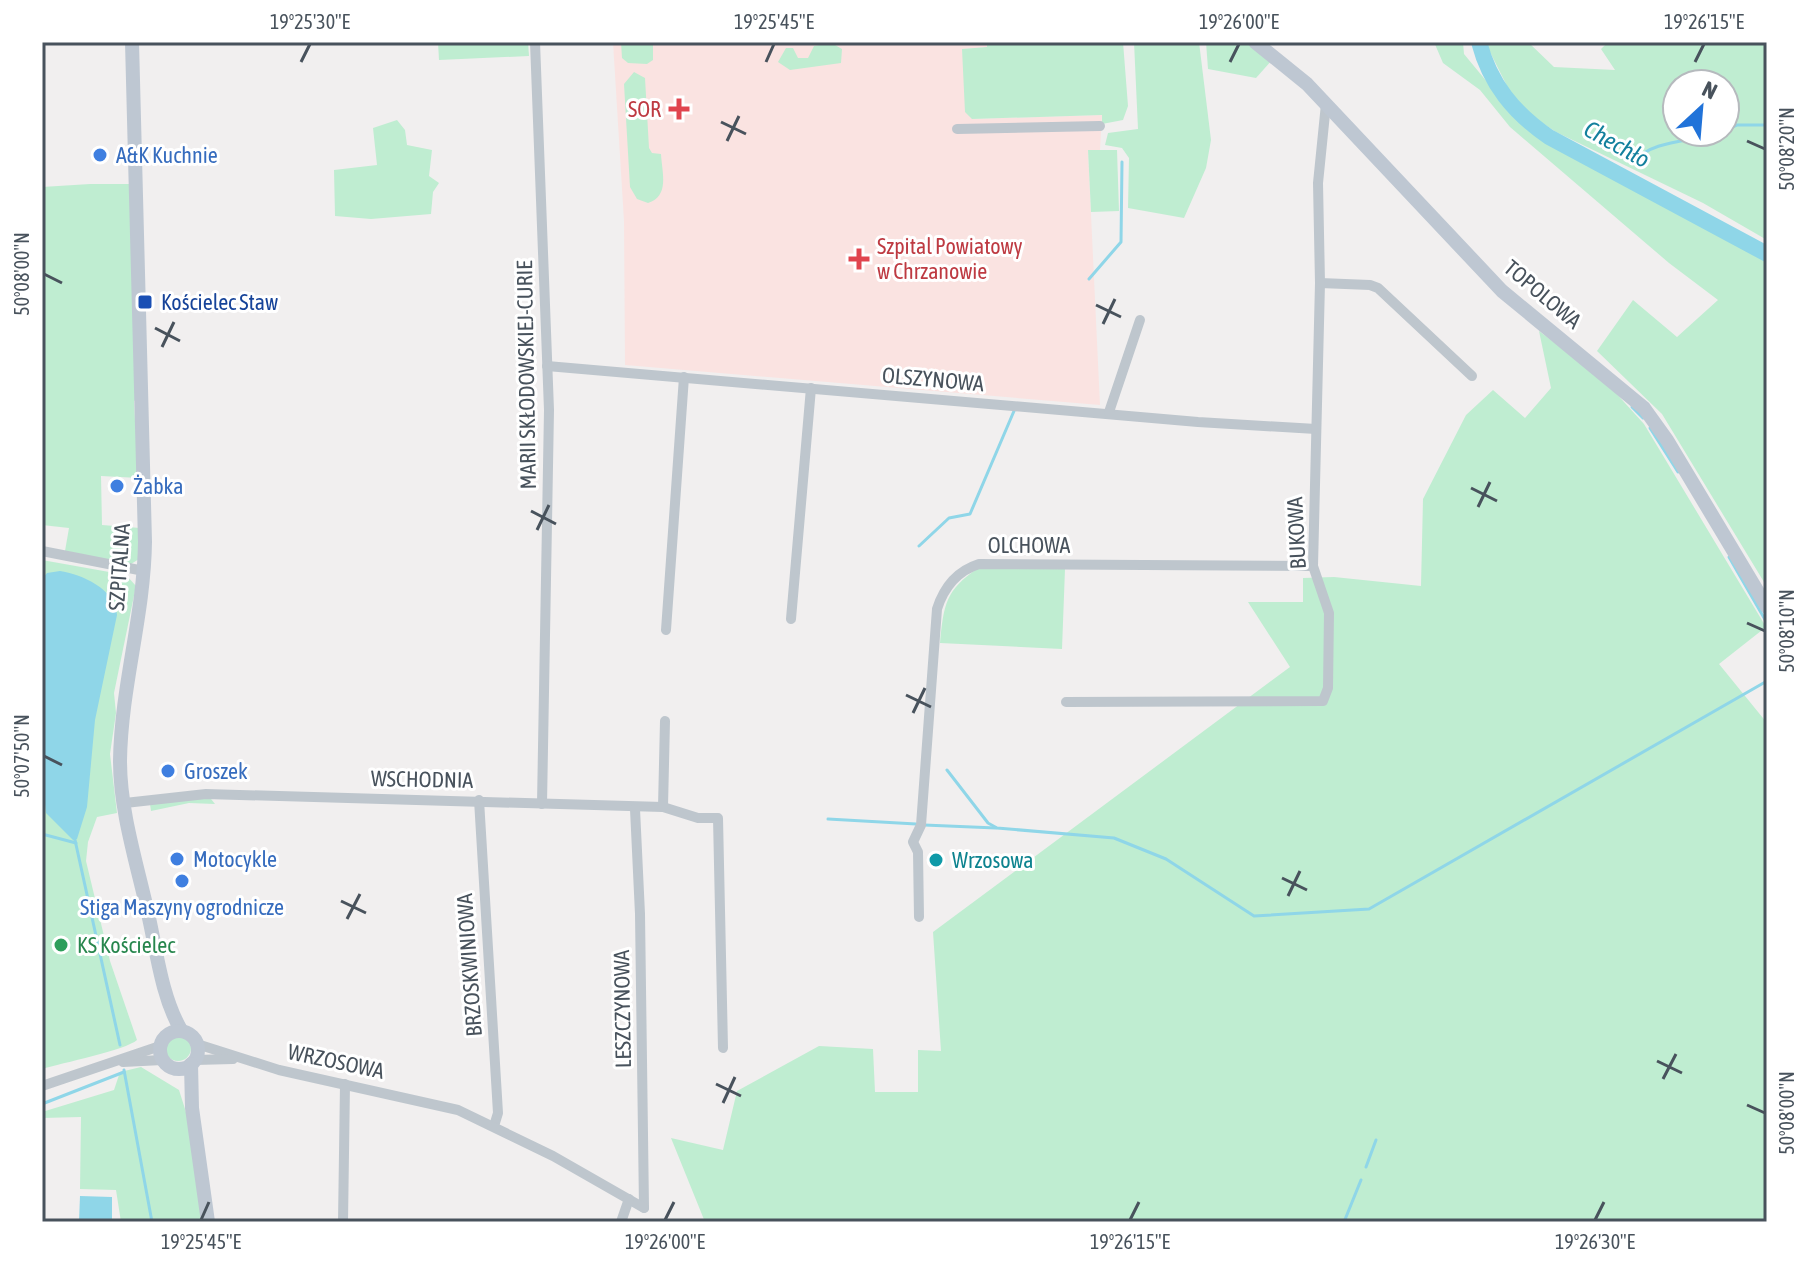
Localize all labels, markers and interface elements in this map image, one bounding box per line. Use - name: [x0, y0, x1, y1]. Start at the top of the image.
- text: 19°25'30"E: [270, 10, 351, 33]
- text: 19°25'45"E: [734, 10, 815, 33]
- text: 19°26'00"E: [1199, 10, 1280, 33]
- text: 19°26'15"E: [1664, 10, 1745, 33]
- north arrow: [1661, 68, 1741, 148]
- text: N: [1698, 75, 1721, 105]
- place label: SOR: [628, 96, 661, 122]
- marker: SOR: [668, 98, 690, 120]
- text: 50°08'20"N: [1775, 107, 1798, 191]
- water label: Chechło: [1580, 115, 1654, 173]
- place label: A&K Kuchnie: [116, 142, 218, 168]
- marker: A&K Kuchnie: [91, 146, 109, 164]
- text: 50°08'00"N: [10, 232, 33, 316]
- place label: Szpital Powiatowy w Chrzanowie: [877, 233, 1023, 284]
- marker: Szpital Powiatowy w Chrzanowie: [848, 248, 870, 270]
- street label: TOPOLOWA: [1499, 254, 1587, 334]
- street label: MARII SKŁODOWSKIEJ-CURIE: [511, 260, 541, 490]
- place label: Kościelec Staw: [161, 289, 278, 315]
- marker: Kościelec Staw: [136, 293, 154, 311]
- street label: OLSZYNOWA: [881, 362, 985, 396]
- place label: Żabka: [133, 473, 183, 499]
- marker: Żabka: [108, 477, 126, 495]
- street label: BUKOWA: [1281, 496, 1311, 570]
- street label: SZPITALNA: [103, 522, 135, 611]
- street label: OLCHOWA: [988, 532, 1070, 558]
- text: 50°08'10"N: [1775, 589, 1798, 673]
- text: 50°07'50"N: [10, 714, 33, 798]
- place label: Groszek: [184, 758, 248, 784]
- marker: Groszek: [159, 762, 177, 780]
- street label: WSCHODNIA: [371, 765, 474, 793]
- place label: Motocykle: [193, 846, 277, 872]
- place label: Wrzosowa: [952, 847, 1034, 873]
- marker: Motocykle: [168, 850, 186, 868]
- marker: Wrzosowa: [927, 851, 945, 869]
- marker: Stiga Maszyny ogrodnicze: [173, 872, 191, 890]
- street label: BRZOSKWINIOWA: [451, 892, 487, 1037]
- place label: Stiga Maszyny ogrodnicze: [80, 894, 284, 920]
- place label: KS Kościelec: [77, 932, 176, 958]
- marker: KS Kościelec: [52, 936, 70, 954]
- street label: LESZCZYNOWA: [608, 949, 636, 1068]
- street label: WRZOSOWA: [285, 1038, 387, 1084]
- text: 50°08'00"N: [1775, 1071, 1798, 1155]
- text: 19°25'45"E: [161, 1230, 242, 1253]
- text: 19°26'00"E: [625, 1230, 706, 1253]
- text: 19°26'15"E: [1090, 1230, 1171, 1253]
- text: 19°26'30"E: [1555, 1230, 1636, 1253]

